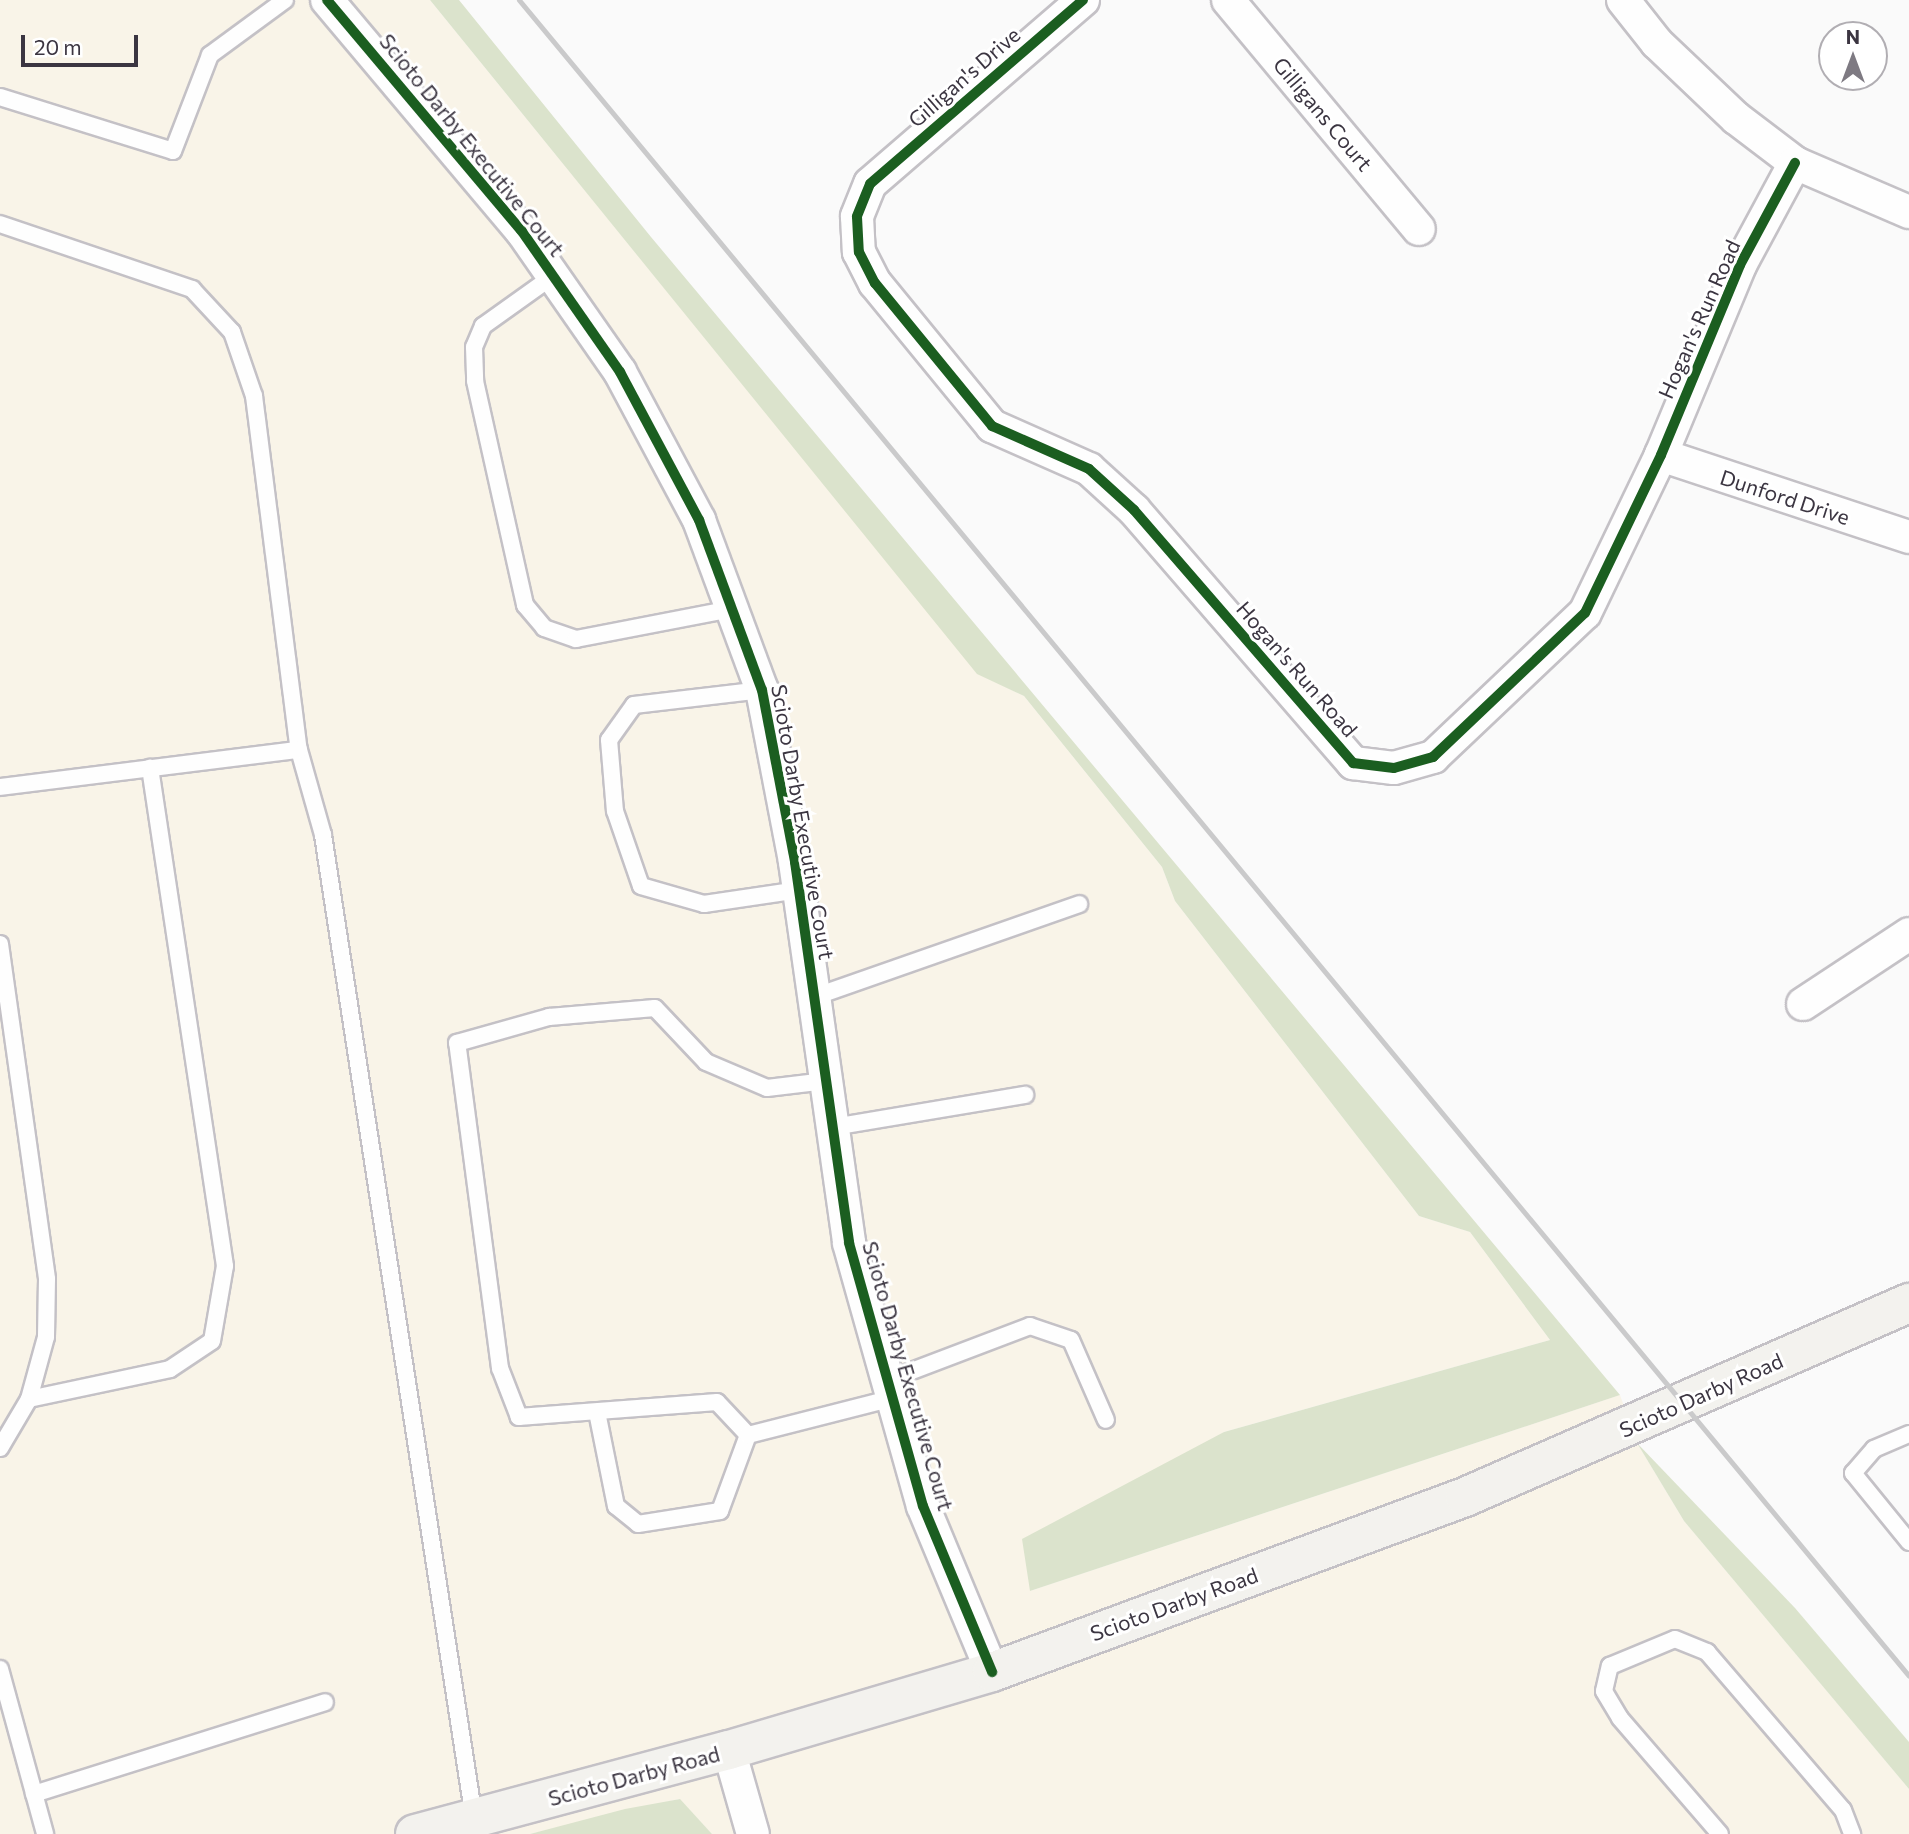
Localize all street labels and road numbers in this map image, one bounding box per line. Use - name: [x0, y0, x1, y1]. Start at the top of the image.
- street label: Gilligan's Drive: [903, 22, 1025, 132]
- street label: Scioto Darby Executive Court: [374, 29, 570, 261]
- street label: Gilligans Court: [1268, 52, 1378, 176]
- street label: Hogan's Run Road: [1653, 236, 1745, 402]
- street label: Dunford Drive: [1717, 464, 1853, 530]
- street label: Hogan's Run Road: [1231, 596, 1363, 742]
- street label: Scioto Darby Executive Court: [766, 682, 840, 962]
- street label: Scioto Darby Executive Court: [857, 1238, 959, 1514]
- street label: Scioto Darby Road: [1615, 1348, 1787, 1442]
- street label: Scioto Darby Road: [1087, 1562, 1261, 1646]
- street label: Scioto Darby Road: [546, 1741, 722, 1811]

